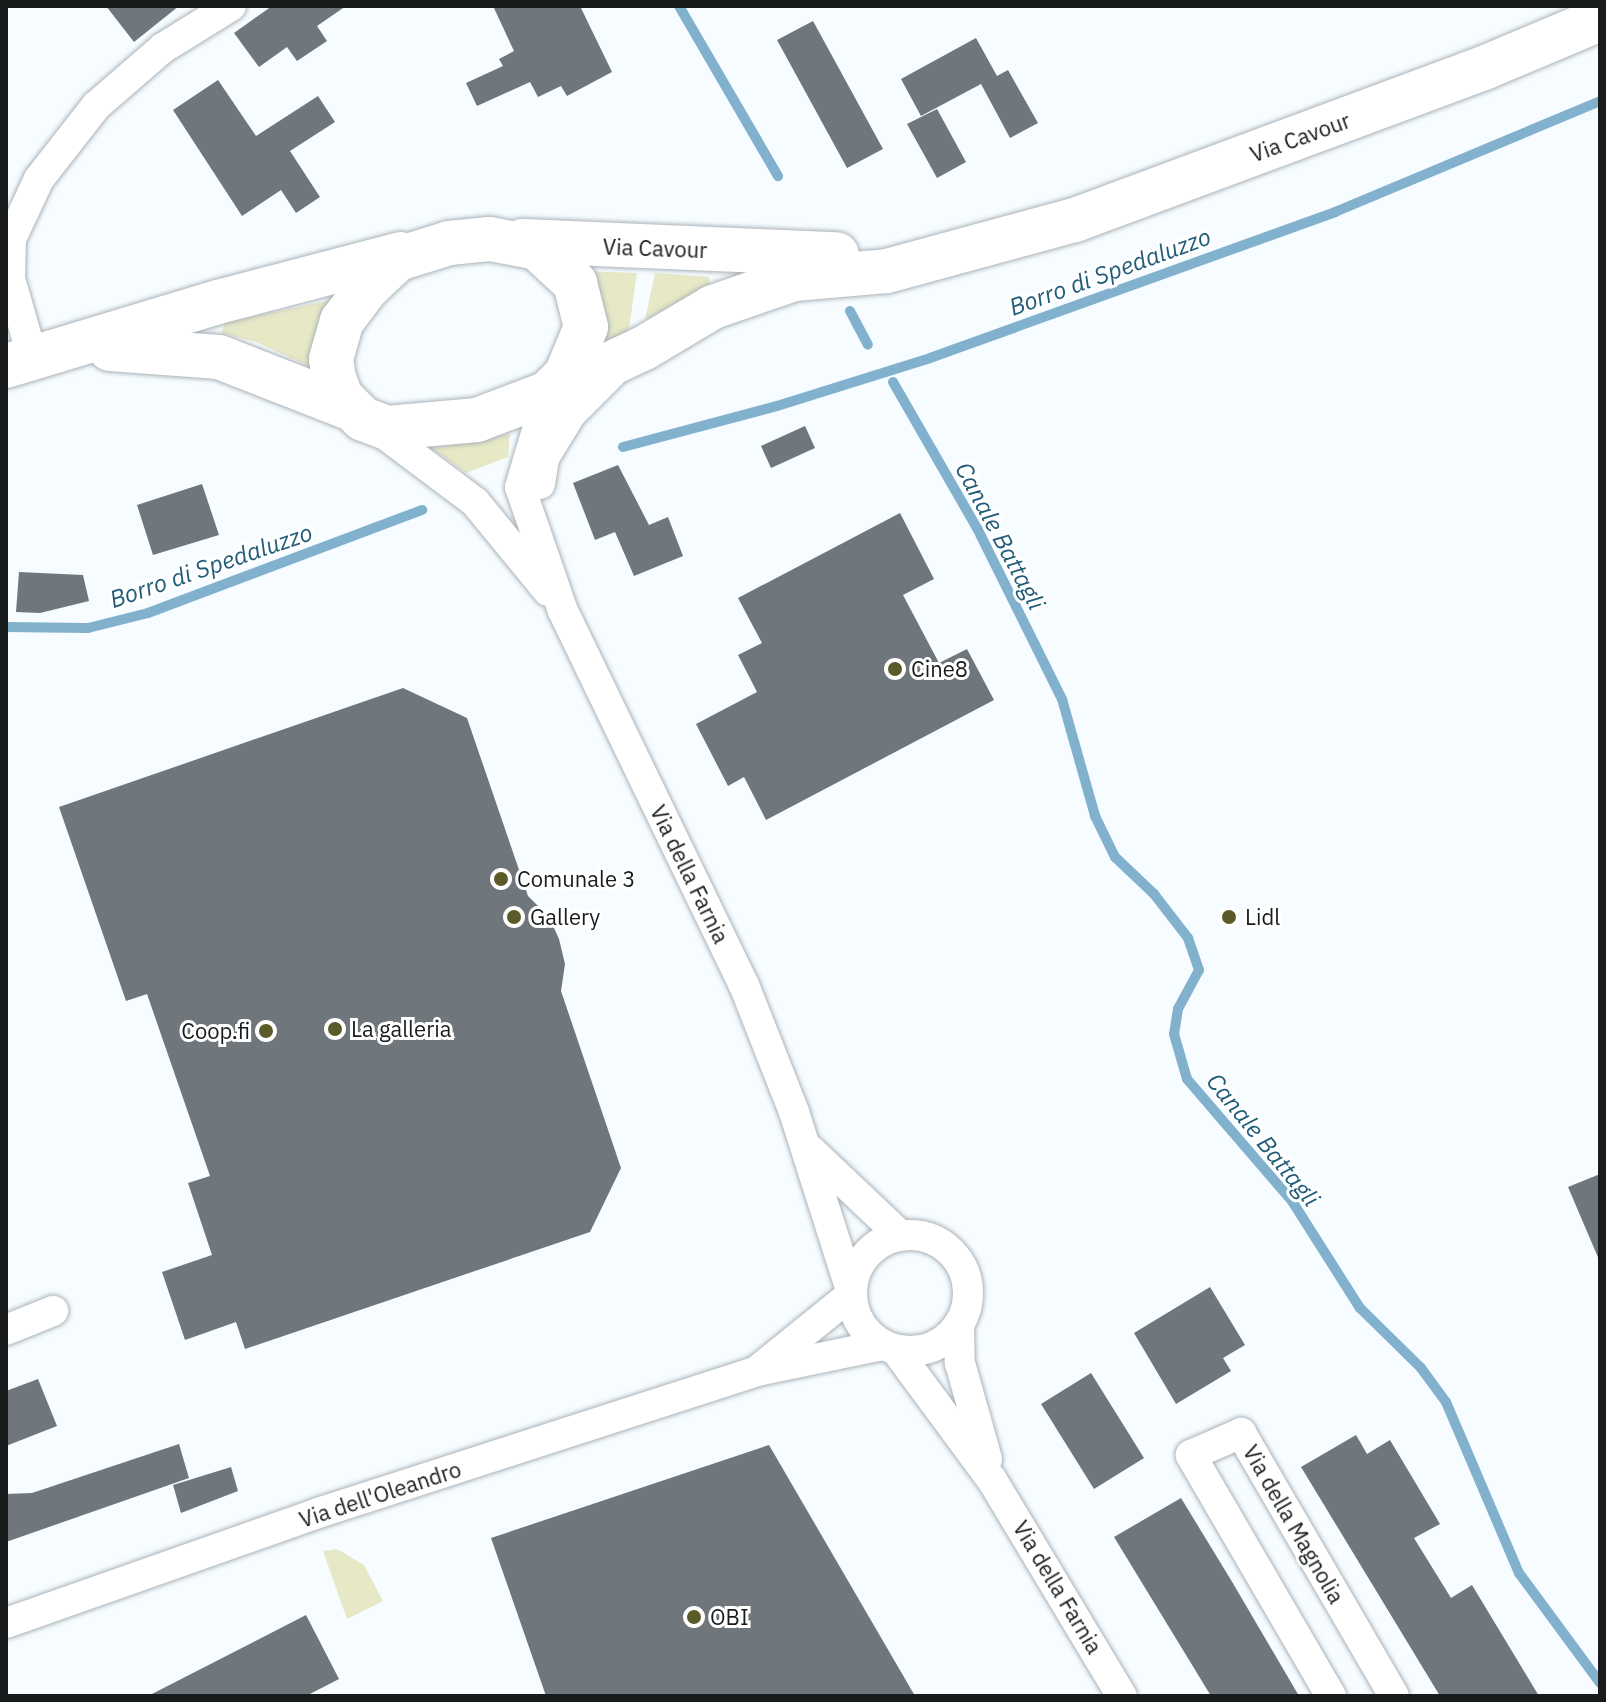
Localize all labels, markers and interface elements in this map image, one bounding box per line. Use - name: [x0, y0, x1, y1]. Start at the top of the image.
- street label: Via Cavour: [1246, 107, 1354, 167]
- water label: Borro di Spedaluzzo: [1005, 222, 1215, 322]
- street label: Via Cavour: [602, 233, 708, 263]
- water label: Canale Battagli: [949, 457, 1051, 615]
- water label: Borro di Spedaluzzo: [106, 518, 316, 614]
- place label: Cine8: [911, 656, 968, 682]
- marker: Cine8: [886, 660, 904, 678]
- street label: Via della Farnia: [645, 801, 735, 947]
- place label: Comunale 3: [517, 866, 635, 892]
- marker: Comunale 3: [492, 870, 510, 888]
- place label: Gallery: [530, 904, 600, 930]
- place label: Lidl: [1245, 904, 1280, 930]
- marker: Gallery: [505, 908, 523, 926]
- marker: Lidl: [1220, 908, 1238, 926]
- place label: La galleria: [351, 1016, 451, 1042]
- place label: Coop.fi: [181, 1018, 250, 1044]
- marker: La galleria: [326, 1020, 344, 1038]
- marker: Coop.fi: [257, 1022, 275, 1040]
- water label: Canale Battagli: [1201, 1068, 1325, 1212]
- street label: Via della Magnolia: [1238, 1440, 1350, 1608]
- street label: Via dell'Oleandro: [296, 1455, 464, 1533]
- street label: Via della Farnia: [1008, 1516, 1108, 1658]
- place label: OBI: [710, 1604, 749, 1630]
- marker: OBI: [685, 1608, 703, 1626]

